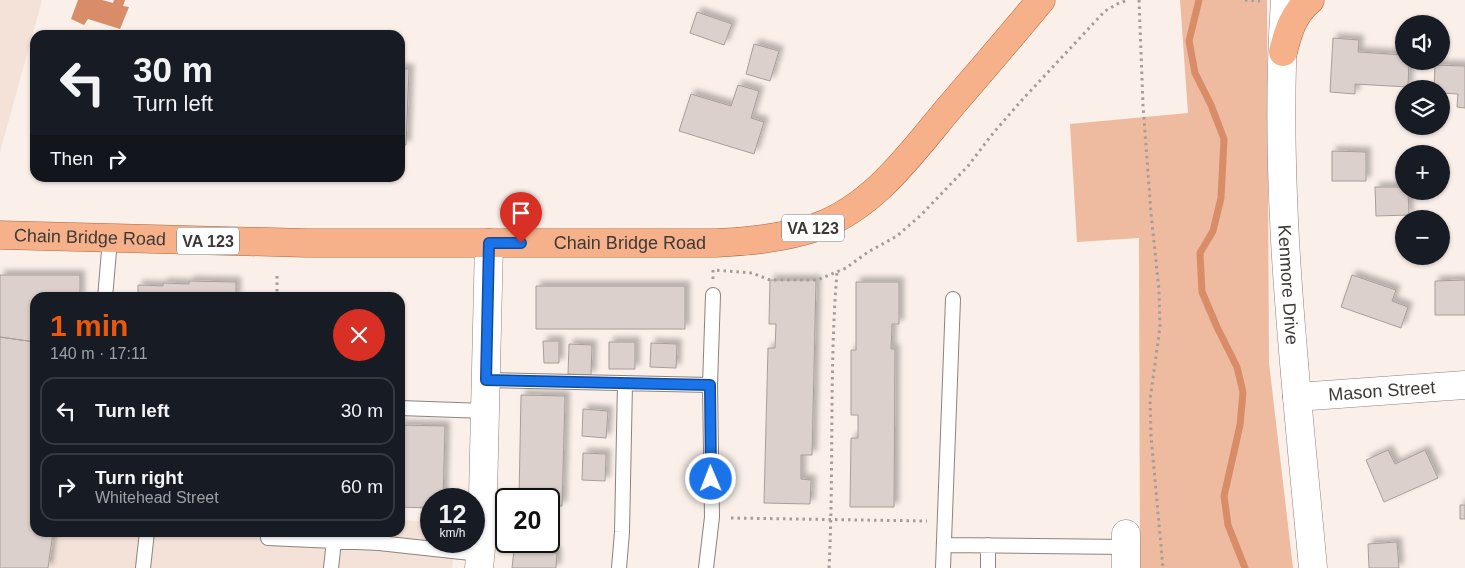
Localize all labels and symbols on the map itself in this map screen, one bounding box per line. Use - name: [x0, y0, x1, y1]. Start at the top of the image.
- pin: [500, 192, 542, 243]
- road number: VA 123: [782, 214, 844, 242]
- street label: Kenmore Drive: [1274, 224, 1302, 345]
- street label: Chain Bridge Road: [14, 225, 166, 249]
- road number: VA 123: [177, 228, 239, 255]
- street label: Chain Bridge Road: [554, 233, 706, 253]
- street label: Mason Street: [1328, 377, 1436, 405]
- position arrow: [684, 452, 736, 504]
- speed limit sign: 20: [495, 488, 560, 553]

